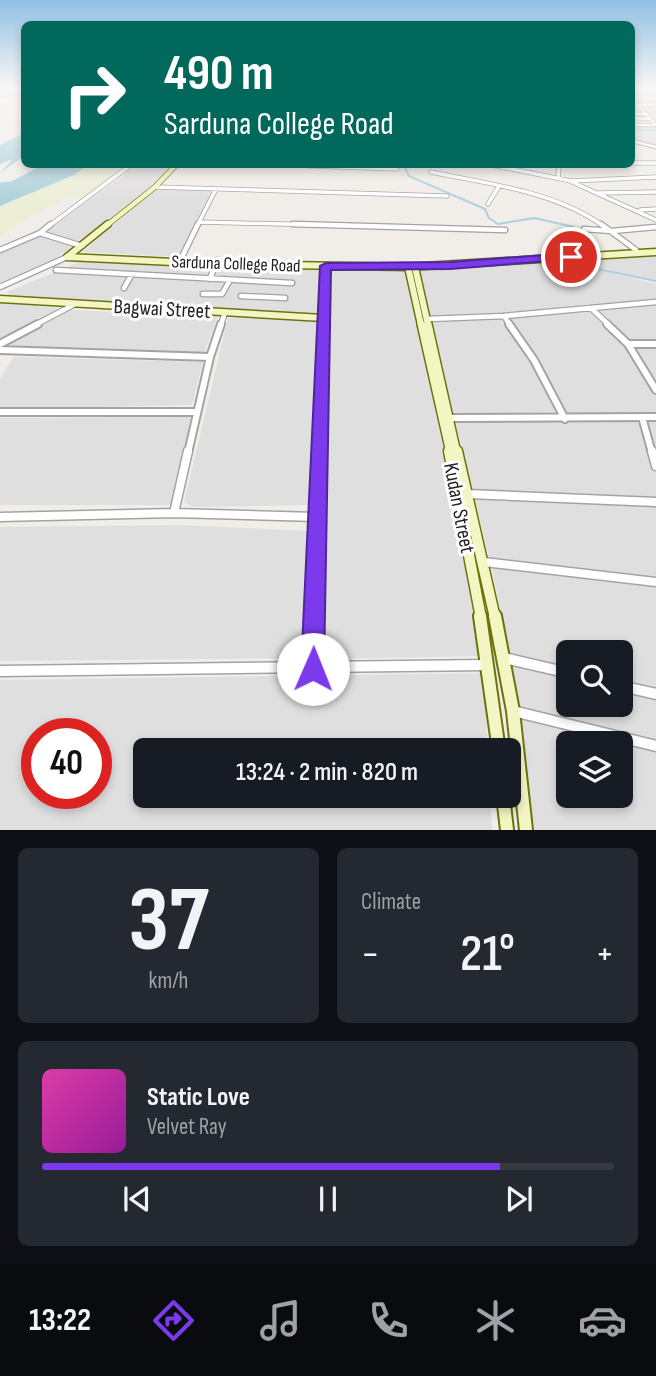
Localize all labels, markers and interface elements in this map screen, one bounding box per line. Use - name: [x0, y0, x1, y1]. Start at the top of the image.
- text: 490 m: [164, 45, 274, 104]
- icon: right: [49, 49, 140, 140]
- text: Sarduna College Road: [164, 105, 394, 144]
- pin: [541, 227, 601, 287]
- icon: arrive: [552, 238, 590, 276]
- street label: Sarduna College Road: [171, 251, 301, 277]
- street label: Bagwai Street: [113, 294, 211, 324]
- street label: Kudan Street: [438, 461, 480, 555]
- position arrow: [276, 632, 350, 706]
- map controls: [556, 640, 633, 808]
- button: search: [556, 640, 633, 717]
- speed limit sign: 40: [21, 718, 112, 809]
- button: layers: [556, 731, 633, 808]
- text: 13:24 · 2 min · 820 m: [236, 757, 418, 788]
- text: 37: [128, 867, 209, 976]
- text: Climate: [361, 888, 421, 916]
- text: 21°: [460, 923, 515, 986]
- text: −: [361, 932, 380, 977]
- text: +: [595, 932, 614, 977]
- text: km/h: [149, 967, 188, 995]
- text: Static Love: [147, 1082, 250, 1113]
- text: Velvet Ray: [147, 1113, 227, 1141]
- icon: previous: [118, 1180, 156, 1218]
- icon: pause: [309, 1180, 347, 1218]
- icon: next: [500, 1180, 538, 1218]
- icon: directions: [149, 1296, 198, 1345]
- icon: music: [256, 1296, 305, 1345]
- icon: phone: [364, 1296, 413, 1345]
- icon: climate: [471, 1296, 520, 1345]
- icon: car: [578, 1296, 627, 1345]
- text: 13:22: [29, 1301, 91, 1340]

